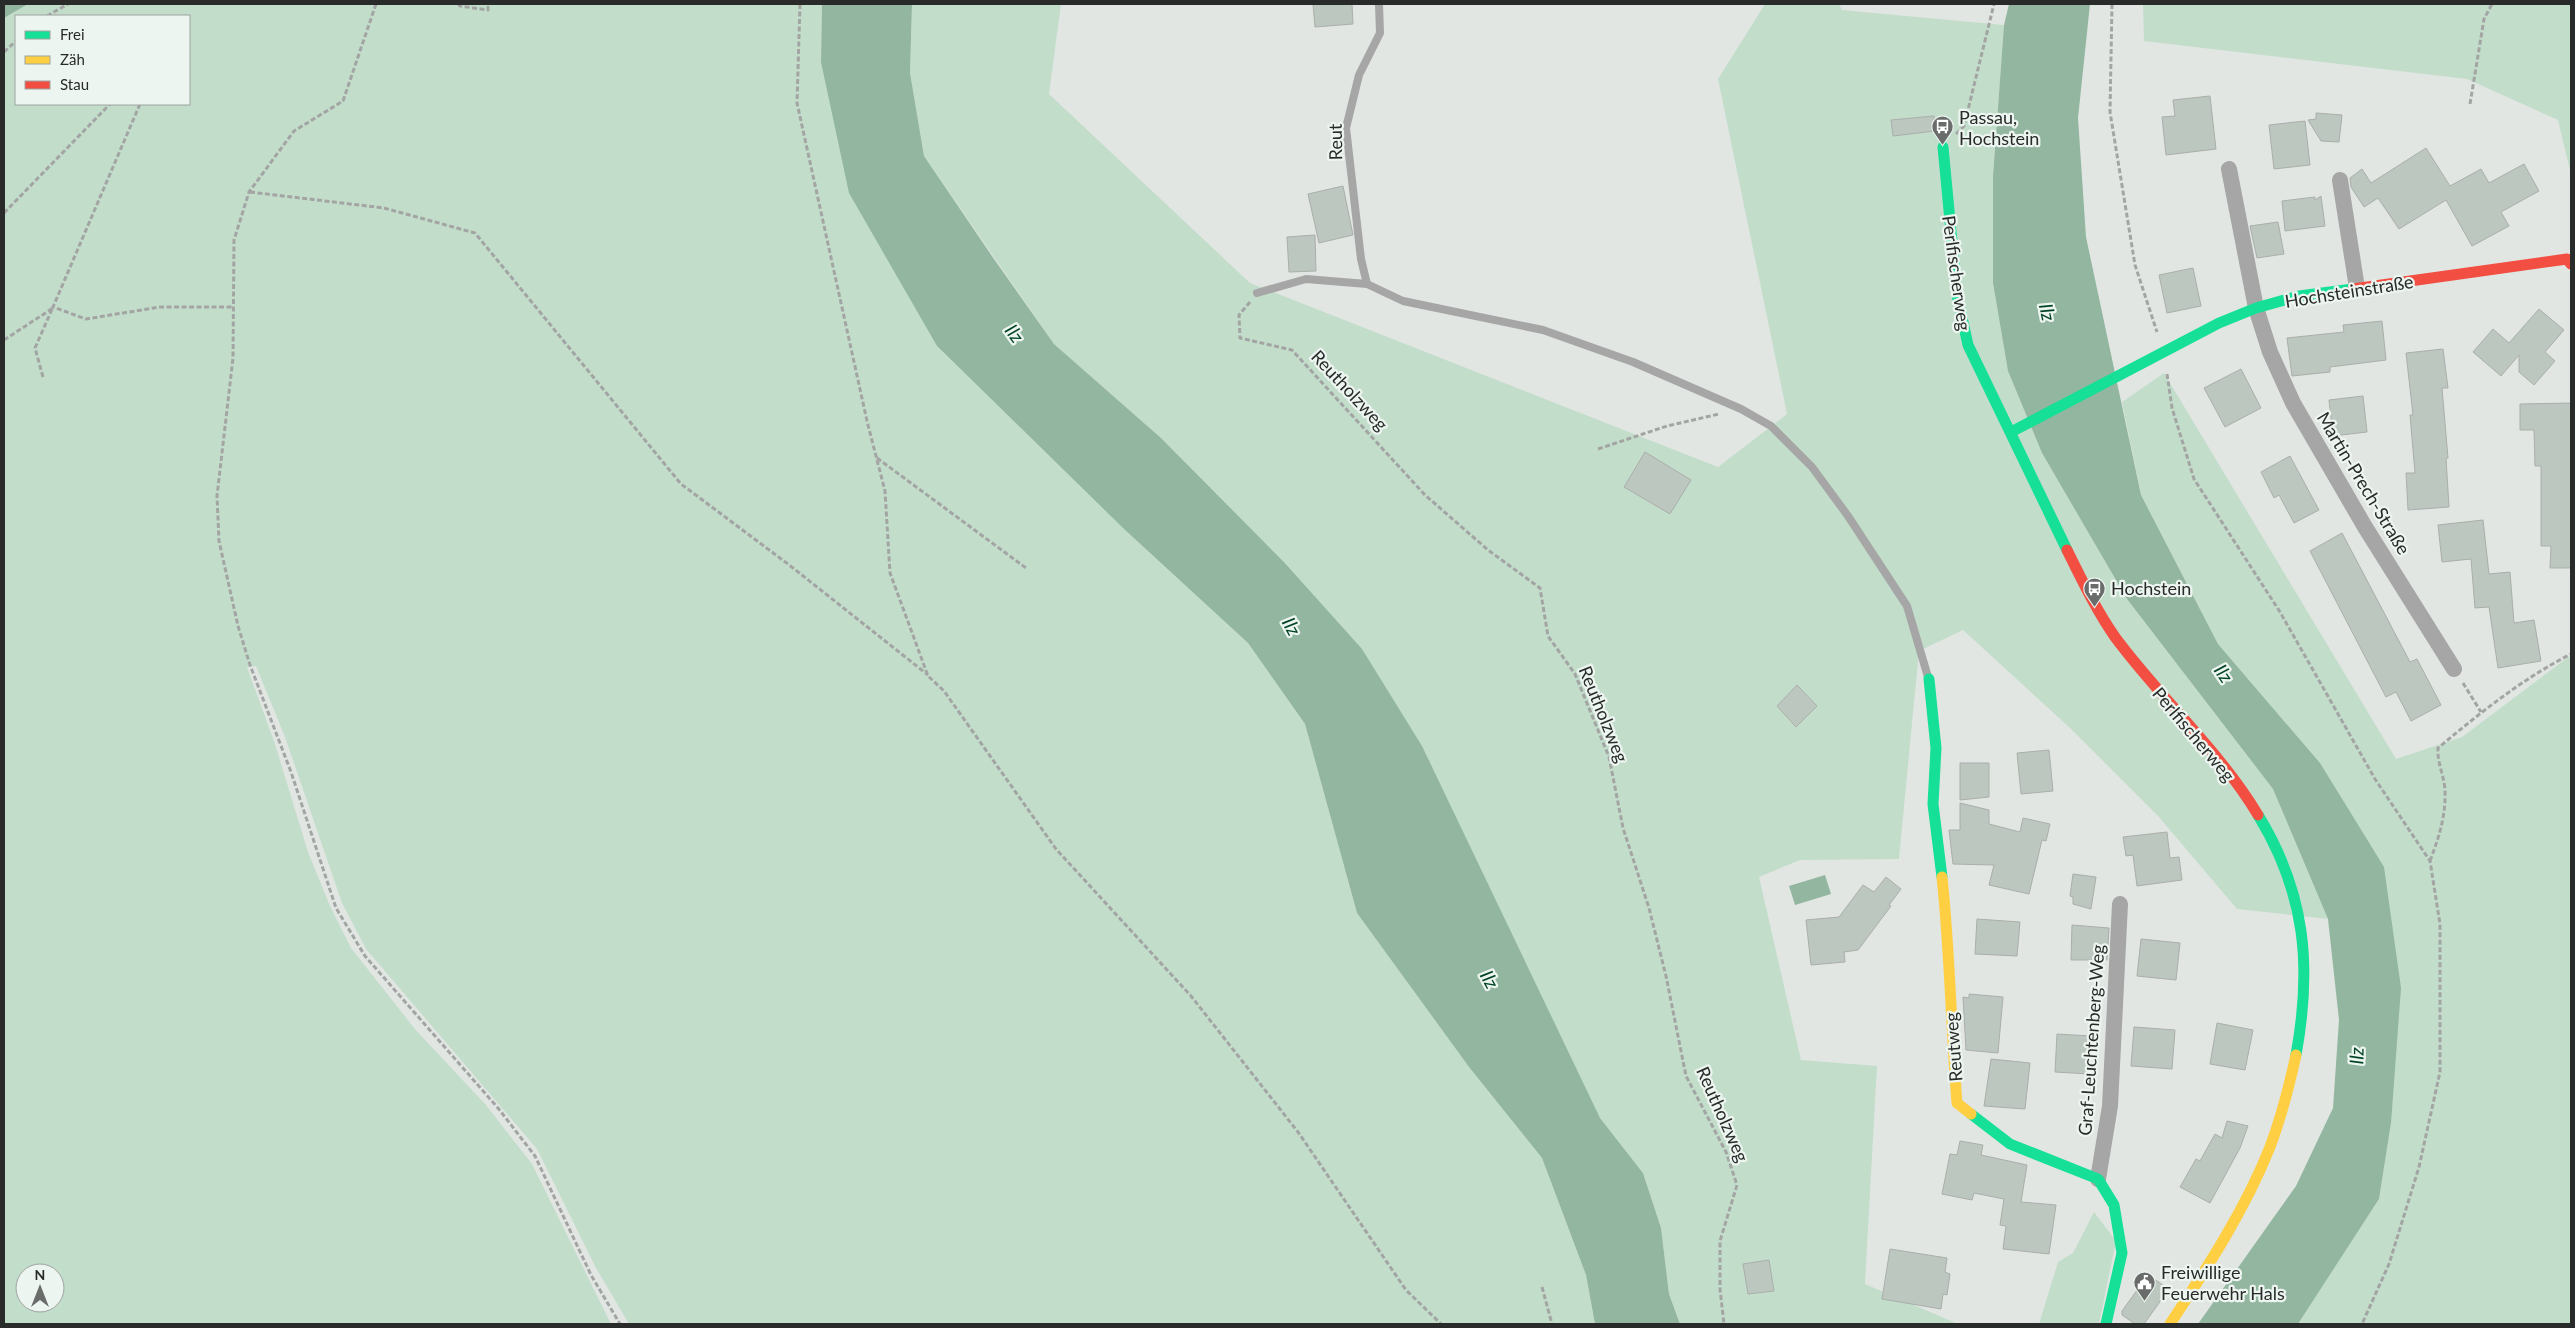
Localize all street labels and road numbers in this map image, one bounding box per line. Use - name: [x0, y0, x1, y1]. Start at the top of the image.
- street label: Reut: [1324, 123, 1346, 161]
- street label: Perlfischerweg: [1938, 214, 1976, 332]
- street label: Hochsteinstraße: [2283, 270, 2415, 312]
- street label: Reutholzweg: [1307, 345, 1393, 435]
- street label: Martin-Prech-Straße: [2313, 408, 2415, 558]
- street label: Reutholzweg: [1575, 662, 1633, 766]
- street label: Perlfischerweg: [2148, 682, 2240, 786]
- street label: Graf-Leuchtenberg-Weg: [2073, 944, 2109, 1136]
- street label: Reutweg: [1940, 1012, 1966, 1082]
- street label: Reutholzweg: [1692, 1063, 1754, 1165]

